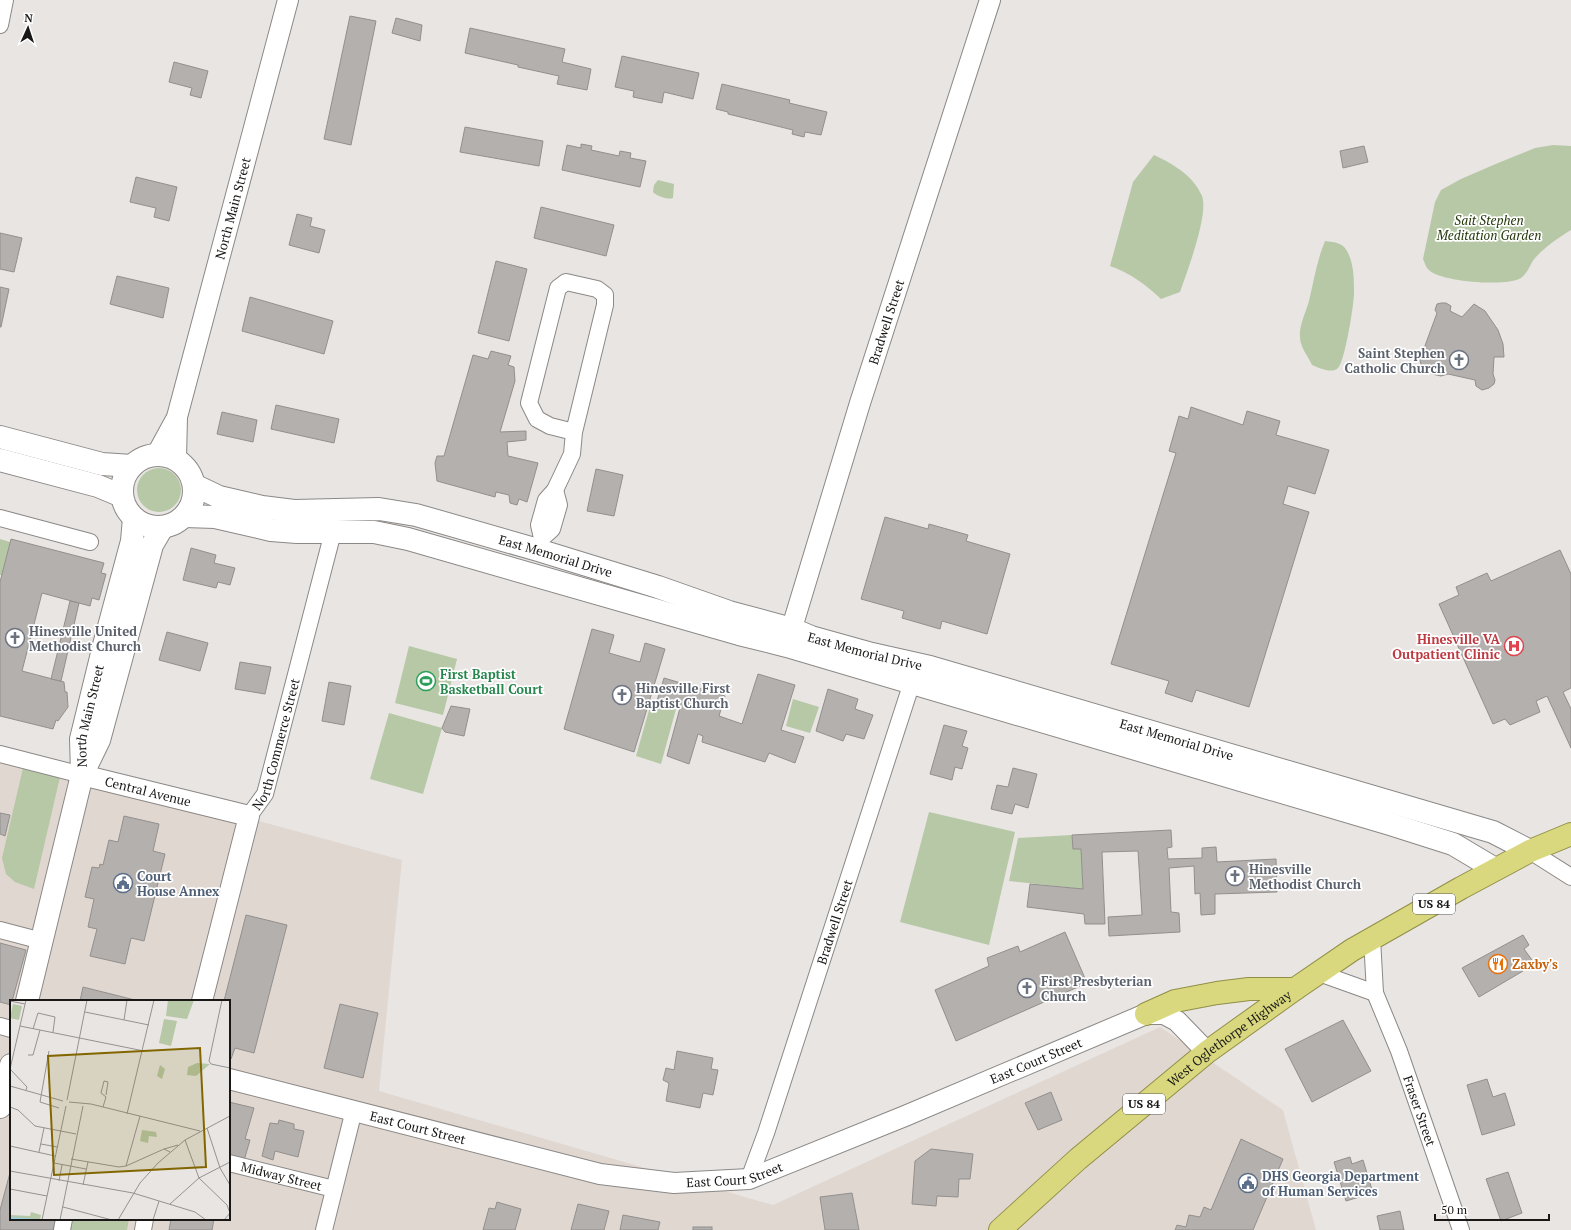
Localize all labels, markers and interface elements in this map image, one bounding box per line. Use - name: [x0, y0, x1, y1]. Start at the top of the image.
- north arrow: [8, 8, 48, 48]
- text: N: [24, 11, 34, 25]
- street label: North Main Street: [210, 155, 255, 261]
- park label: Sait Stephen Meditation Garden: [1436, 211, 1541, 244]
- street label: Bradwell Street: [864, 277, 908, 367]
- place label: Saint Stephen Catholic Church: [1345, 344, 1446, 377]
- church icon: Saint Stephen Catholic Church: [1448, 349, 1470, 371]
- street label: East Memorial Drive: [497, 530, 615, 581]
- place label: Hinesville United Methodist Church: [29, 622, 142, 655]
- church icon: Hinesville United Methodist Church: [4, 627, 26, 649]
- street label: East Memorial Drive: [806, 627, 924, 674]
- place label: Hinesville VA Outpatient Clinic: [1392, 630, 1501, 663]
- hospital icon: Hinesville VA Outpatient Clinic: [1503, 635, 1525, 657]
- street label: North Main Street: [72, 663, 108, 768]
- place label: First Baptist Basketball Court: [440, 665, 544, 698]
- sports icon: First Baptist Basketball Court: [415, 670, 437, 692]
- street label: North Commerce Street: [247, 676, 304, 814]
- place label: Hinesville First Baptist Church: [636, 679, 731, 712]
- church icon: Hinesville First Baptist Church: [611, 684, 633, 706]
- street label: East Memorial Drive: [1118, 714, 1236, 764]
- street label: Central Avenue: [103, 772, 193, 810]
- place label: Hinesville Methodist Church: [1249, 860, 1362, 893]
- church icon: Hinesville Methodist Church: [1224, 865, 1246, 887]
- place label: Court House Annex: [137, 867, 220, 900]
- public building icon: Court House Annex: [112, 872, 134, 894]
- street label: Bradwell Street: [812, 877, 857, 967]
- road number: US 84: [1413, 894, 1455, 914]
- restaurant icon: Zaxby's: [1487, 953, 1509, 975]
- place label: Zaxby's: [1512, 955, 1558, 973]
- place label: First Presbyterian Church: [1041, 972, 1152, 1005]
- church icon: First Presbyterian Church: [1016, 977, 1038, 999]
- street label: West Oglethorpe Highway: [1163, 985, 1295, 1090]
- inset map: [10, 1000, 230, 1220]
- street label: East Court Street: [987, 1033, 1085, 1088]
- street label: Fraser Street: [1399, 1073, 1440, 1149]
- road number: US 84: [1123, 1094, 1165, 1114]
- street label: East Court Street: [368, 1106, 468, 1148]
- street label: Midway Street: [239, 1157, 324, 1195]
- street label: East Court Street: [686, 1157, 785, 1191]
- place label: DHS Georgia Department of Human Services: [1262, 1167, 1420, 1200]
- public building icon: DHS Georgia Department of Human Services: [1237, 1172, 1259, 1194]
- scale bar: [1435, 1196, 1549, 1222]
- text: 50 m: [1441, 1202, 1468, 1217]

